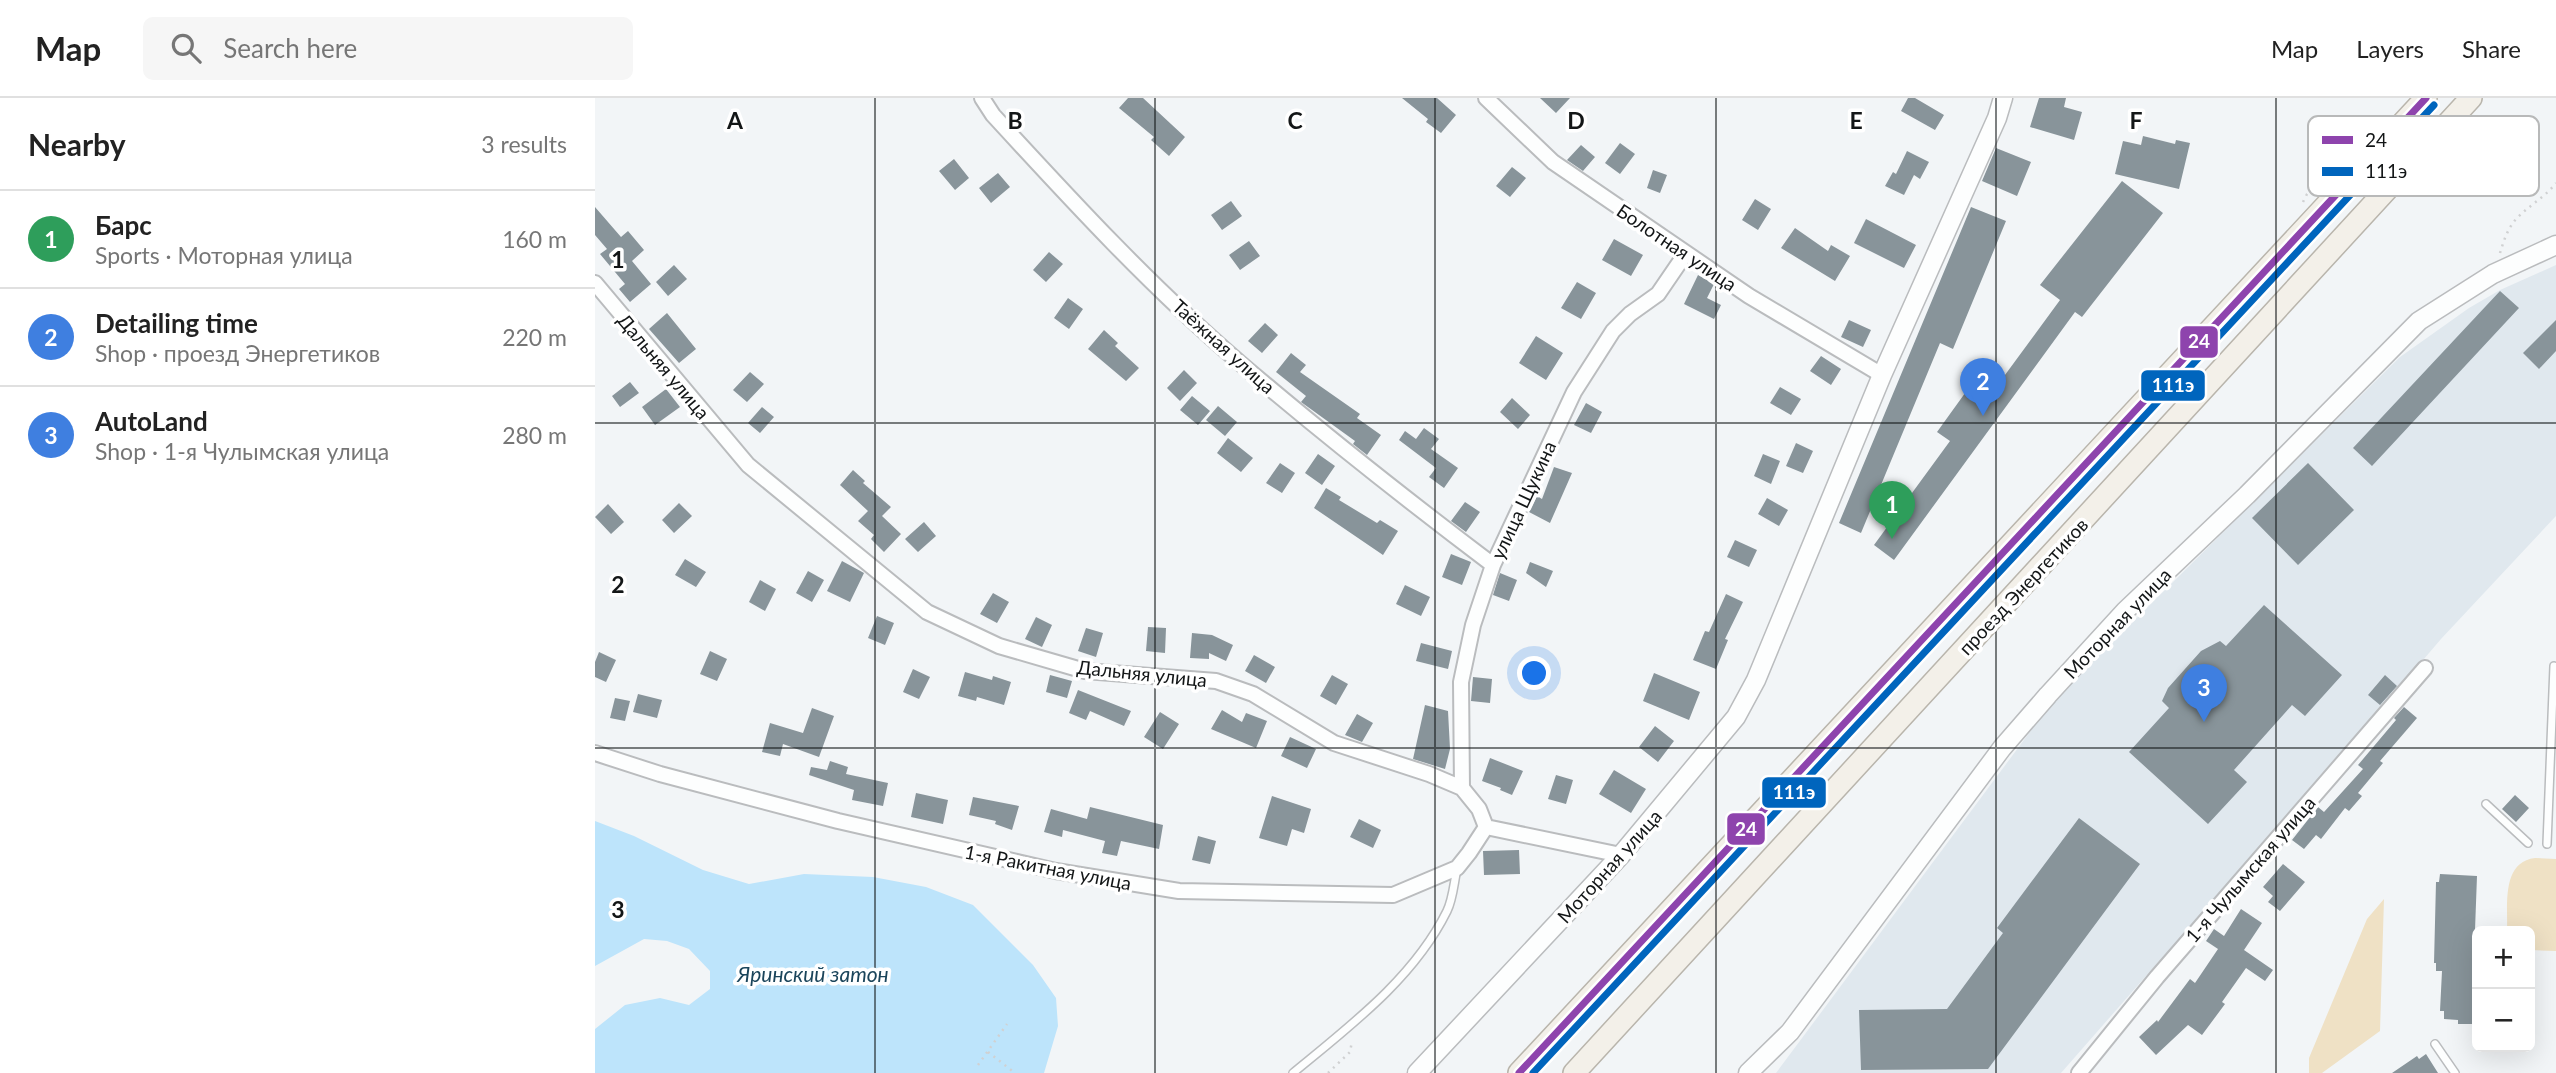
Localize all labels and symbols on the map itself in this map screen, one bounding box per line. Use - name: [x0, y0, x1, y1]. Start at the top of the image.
- text: A: [726, 106, 744, 134]
- text: B: [1007, 106, 1023, 134]
- text: C: [1287, 106, 1303, 134]
- text: D: [1567, 106, 1585, 134]
- text: E: [1849, 106, 1863, 134]
- text: F: [2129, 106, 2143, 134]
- legend: [2308, 116, 2539, 196]
- text: 24: [2365, 128, 2387, 151]
- text: 111э: [2365, 159, 2407, 182]
- street label: Болотная улица: [1613, 198, 1741, 296]
- text: 1: [611, 245, 625, 273]
- street label: Таёжная улица: [1168, 294, 1280, 398]
- street label: Дальняя улица: [613, 309, 715, 423]
- line badge: 24: [2179, 325, 2219, 359]
- text: 24: [2188, 329, 2210, 352]
- pin: 2: [1960, 358, 2006, 416]
- line badge: 111э: [2140, 369, 2206, 402]
- text: 111э: [2152, 373, 2194, 396]
- street label: улица Щукина: [1486, 437, 1560, 563]
- pin: 1: [1869, 481, 1915, 539]
- street label: проезд Энергетиков: [1954, 513, 2092, 659]
- street label: Моторная улица: [2058, 563, 2176, 683]
- text: 2: [611, 570, 625, 598]
- street label: Дальняя улица: [1076, 655, 1208, 691]
- your location: [1517, 656, 1551, 690]
- pin: 3: [2181, 664, 2227, 722]
- line badge: 111э: [1761, 776, 1827, 809]
- text: 111э: [1773, 780, 1815, 803]
- street label: 1-я Чулымская улица: [2180, 791, 2320, 947]
- street label: Моторная улица: [1552, 805, 1666, 927]
- line badge: 24: [1726, 812, 1766, 846]
- text: 24: [1735, 817, 1757, 840]
- street label: 1-я Ракитная улица: [963, 840, 1133, 894]
- text: 3: [611, 895, 625, 923]
- water label: Яринский затон: [736, 961, 889, 986]

